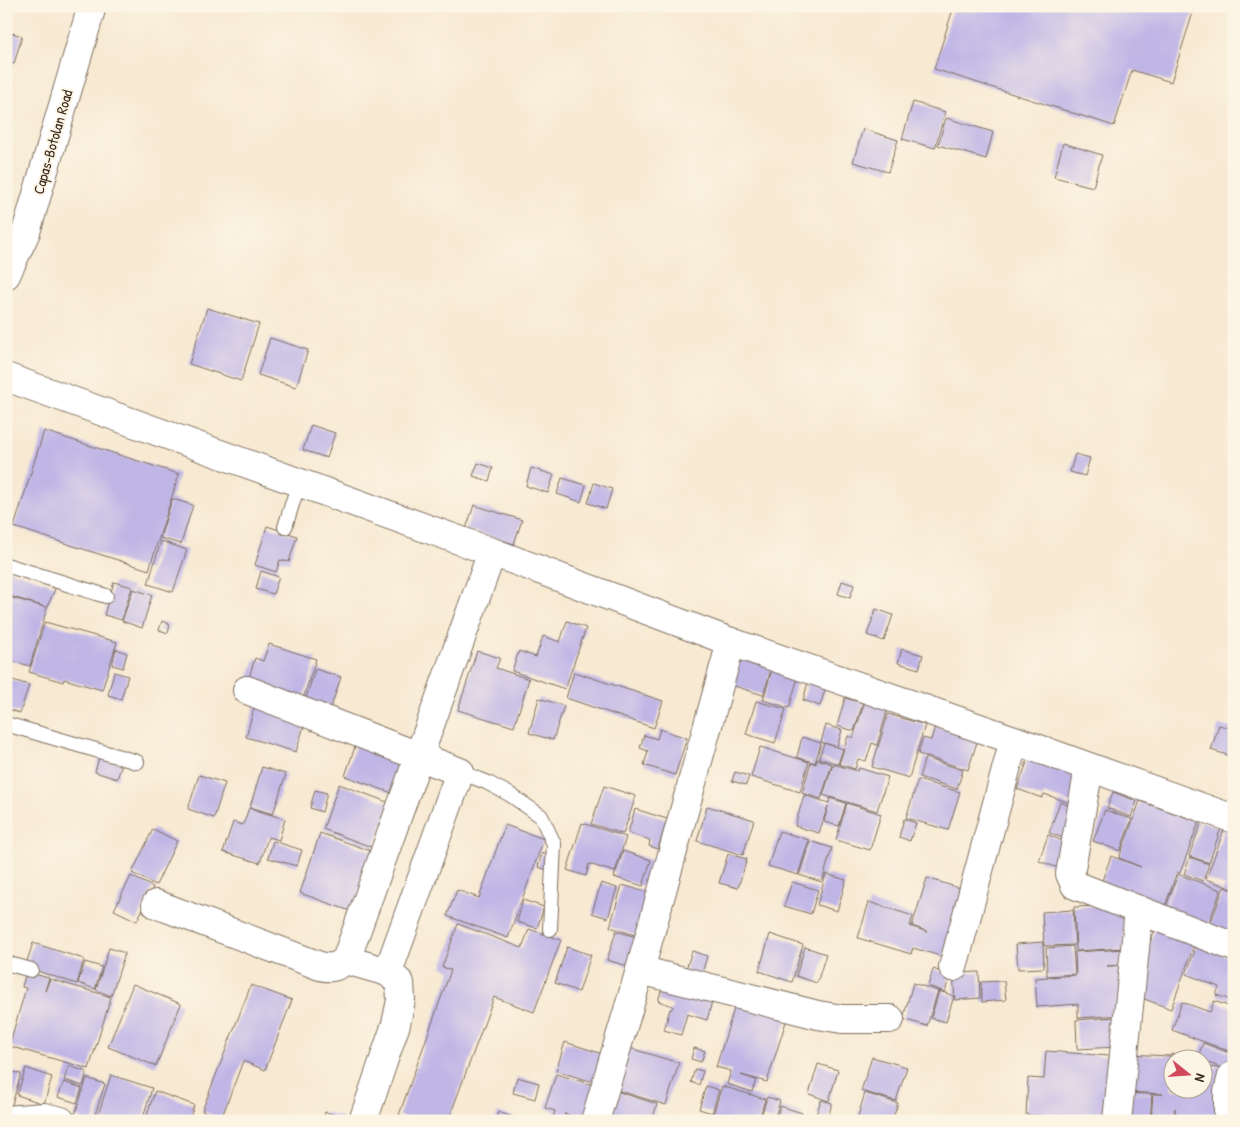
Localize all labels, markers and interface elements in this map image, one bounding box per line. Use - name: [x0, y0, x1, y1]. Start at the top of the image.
- street label: Capas-Botolan Road: [28, 87, 78, 197]
- north arrow: [1162, 1050, 1212, 1100]
- text: N: [1191, 1072, 1211, 1085]

